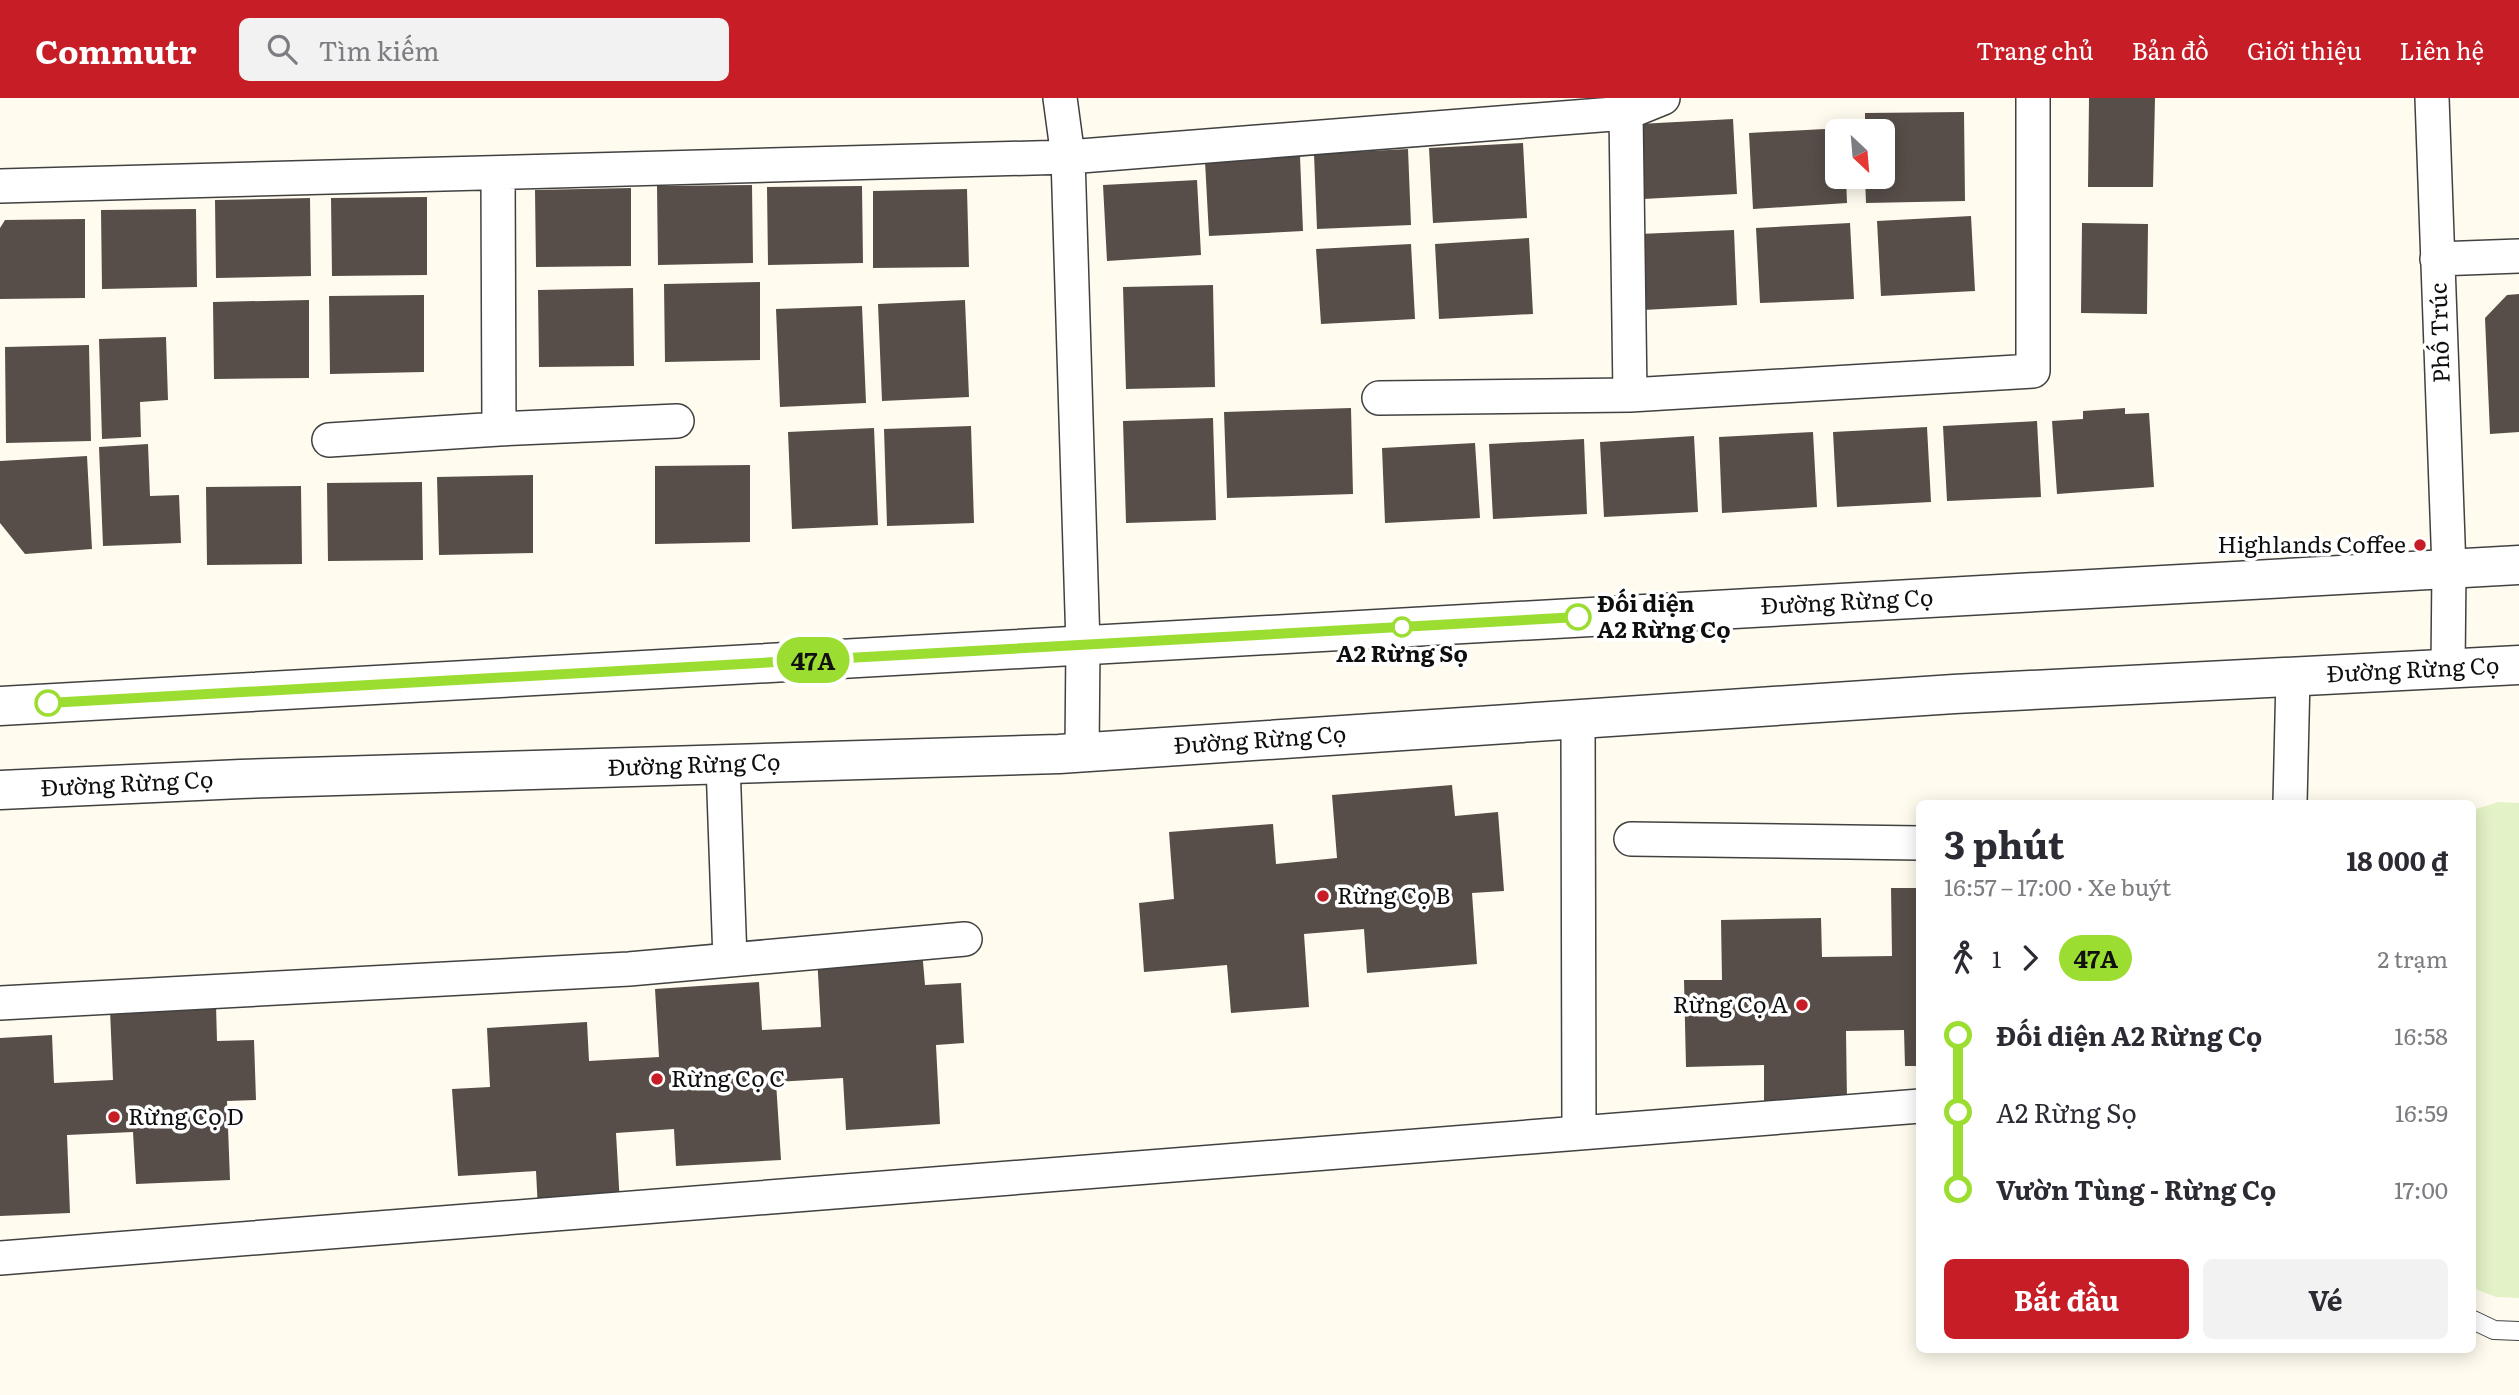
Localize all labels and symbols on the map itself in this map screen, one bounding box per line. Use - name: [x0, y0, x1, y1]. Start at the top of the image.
- north arrow: [1825, 119, 1895, 189]
- street label: Phố Trúc: [2419, 282, 2457, 384]
- place label: Highlands Coffee: [2217, 526, 2406, 560]
- marker: Highlands Coffee: [2412, 537, 2428, 553]
- street label: Đường Rừng Cọ: [1760, 579, 1934, 622]
- place label: Đối diện A2 Rừng Cọ: [1597, 585, 1731, 645]
- marker: Đối diện A2 Rừng Cọ: [1565, 604, 1591, 630]
- marker: A2 Rừng Sọ: [1392, 617, 1412, 637]
- place label: A2 Rừng Sọ: [1336, 635, 1468, 669]
- line badge: 47A: [773, 637, 853, 683]
- street label: Đường Rừng Cọ: [2326, 647, 2500, 690]
- unlabelled marker: [35, 690, 61, 716]
- street label: Đường Rừng Cọ: [1172, 715, 1347, 761]
- street label: Đường Rừng Cọ: [607, 743, 781, 783]
- street label: Đường Rừng Cọ: [40, 761, 214, 804]
- place label: Rừng Cọ B: [1337, 877, 1450, 911]
- marker: Rừng Cọ B: [1315, 888, 1331, 904]
- place label: Rừng Cọ A: [1673, 986, 1788, 1020]
- marker: Rừng Cọ A: [1794, 997, 1810, 1013]
- place label: Rừng Cọ C: [671, 1060, 785, 1094]
- marker: Rừng Cọ C: [649, 1071, 665, 1087]
- place label: Rừng Cọ D: [128, 1098, 244, 1132]
- marker: Rừng Cọ D: [106, 1109, 122, 1125]

